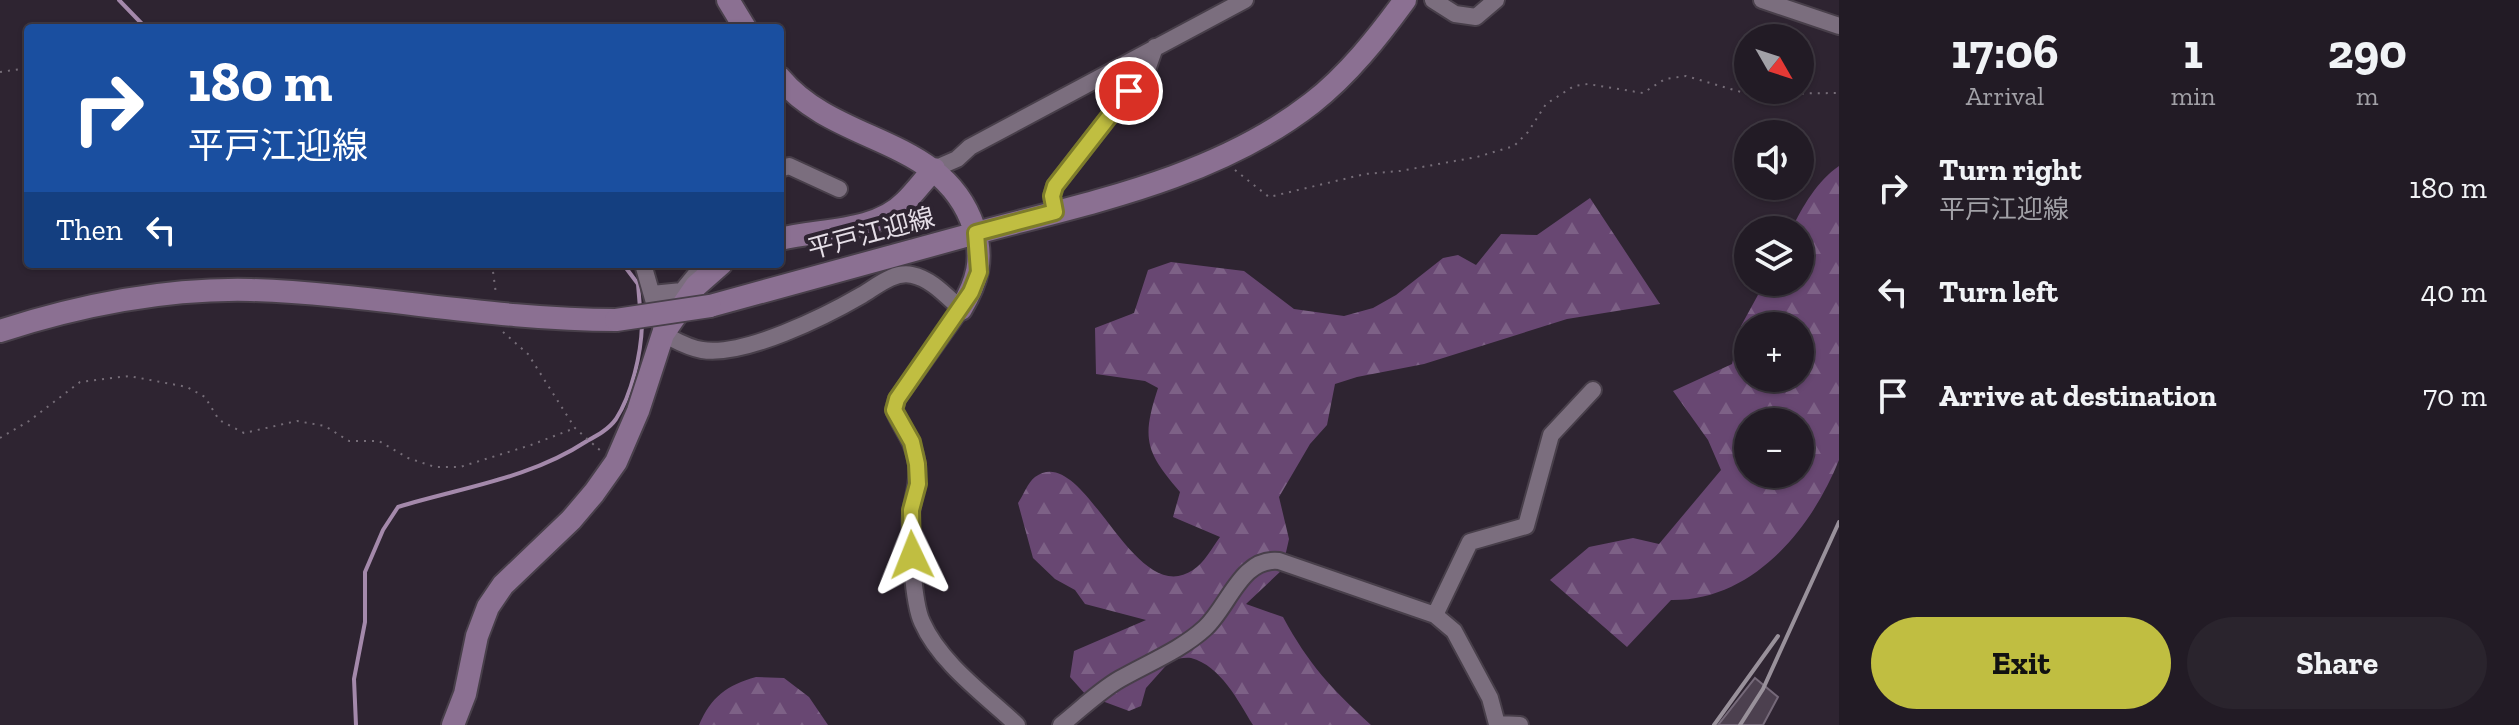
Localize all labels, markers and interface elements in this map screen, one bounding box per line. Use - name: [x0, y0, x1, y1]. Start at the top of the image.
- text: 17:06: [1951, 23, 2059, 80]
- text: 1: [2183, 23, 2203, 80]
- text: 290: [2328, 23, 2407, 80]
- north arrow: [1734, 24, 1814, 104]
- map controls: [1734, 24, 1814, 488]
- text: 180 m: [188, 48, 333, 115]
- icon: right: [56, 56, 160, 160]
- pin: [1095, 57, 1163, 125]
- icon: arrive: [1107, 69, 1151, 113]
- text: Arrival: [1966, 80, 2044, 112]
- text: min: [2171, 80, 2215, 112]
- text: m: [2356, 80, 2378, 112]
- button: sound: [1734, 120, 1814, 200]
- text: 平戸江迎線: [188, 124, 368, 167]
- text: Turn right: [1939, 152, 2081, 188]
- icon: right: [1871, 166, 1915, 210]
- text: 180 m: [2409, 170, 2487, 206]
- text: 平戸江迎線: [1939, 193, 2069, 225]
- street label: 平戸江迎線: [804, 201, 938, 265]
- icon: left: [139, 208, 183, 252]
- text: Then: [56, 212, 123, 248]
- button: layers: [1734, 216, 1814, 296]
- icon: left: [1871, 270, 1915, 314]
- text: Turn left: [1939, 274, 2058, 310]
- text: 40 m: [2421, 274, 2487, 310]
- button: +: [1734, 312, 1814, 392]
- icon: arrive: [1871, 374, 1915, 418]
- text: Arrive at destination: [1939, 378, 2216, 414]
- text: 70 m: [2423, 378, 2487, 414]
- button: −: [1734, 408, 1814, 488]
- position arrow: [870, 513, 954, 597]
- button: Exit: [1871, 617, 2171, 709]
- button: Share: [2187, 617, 2487, 709]

